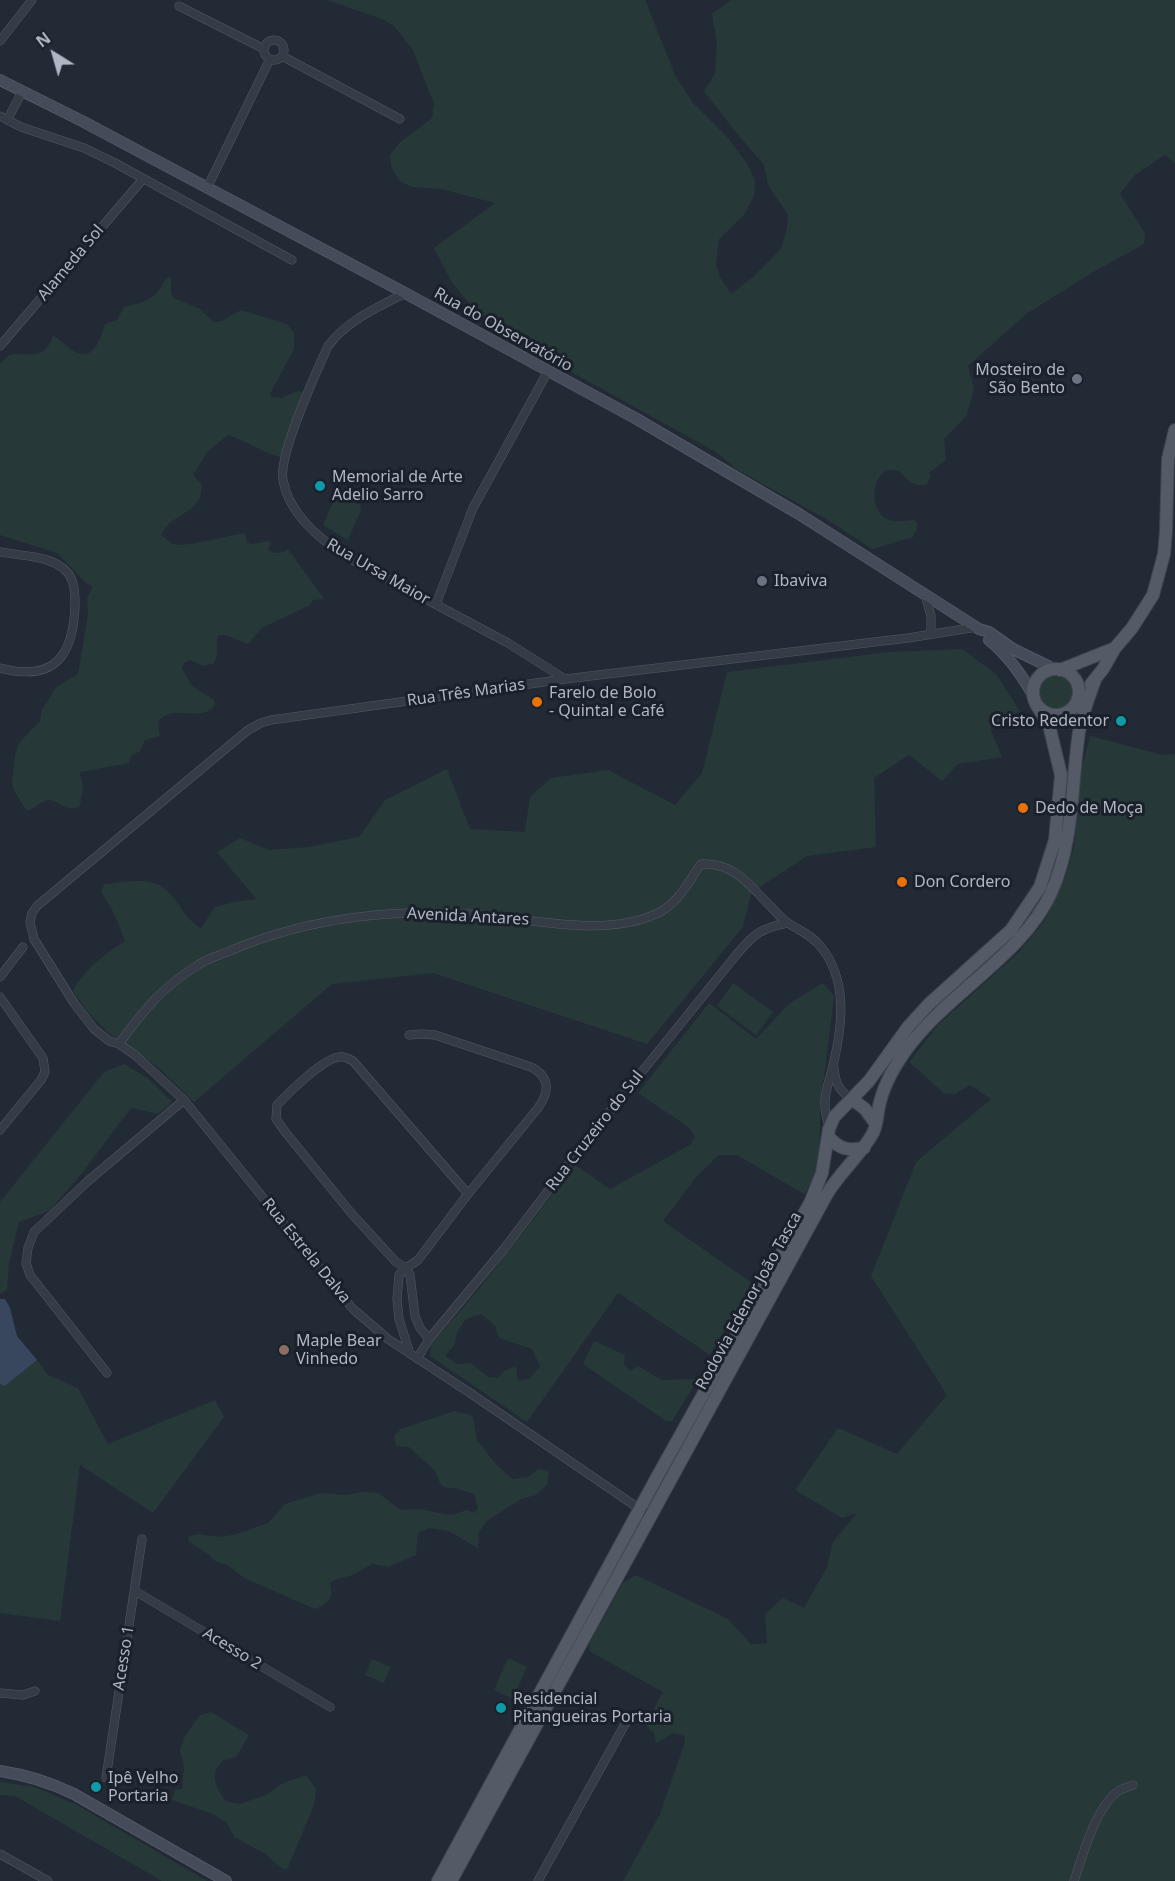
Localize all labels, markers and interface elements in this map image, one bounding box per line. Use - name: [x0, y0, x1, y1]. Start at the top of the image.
- north arrow: [24, 24, 84, 84]
- text: N: [31, 27, 55, 52]
- street label: Alameda Sol: [34, 221, 108, 305]
- street label: Rua do Observatório: [430, 284, 576, 376]
- place label: Mosteiro de São Bento: [975, 360, 1065, 398]
- marker: Mosteiro de São Bento: [1070, 372, 1084, 386]
- place label: Memorial de Arte Adelio Sarro: [332, 467, 463, 505]
- marker: Memorial de Arte Adelio Sarro: [313, 479, 327, 493]
- street label: Rua Ursa Maior: [323, 535, 433, 609]
- place label: Ibaviva: [774, 571, 828, 591]
- marker: Ibaviva: [755, 574, 769, 588]
- street label: Rua Três Marias: [406, 675, 526, 711]
- place label: Farelo de Bolo - Quintal e Café: [549, 683, 665, 721]
- marker: Farelo de Bolo - Quintal e Café: [530, 695, 544, 709]
- place label: Cristo Redentor: [991, 711, 1109, 731]
- marker: Cristo Redentor: [1114, 714, 1128, 728]
- place label: Dedo de Moça: [1035, 798, 1143, 818]
- marker: Dedo de Moça: [1016, 801, 1030, 815]
- place label: Don Cordero: [914, 872, 1010, 892]
- marker: Don Cordero: [895, 875, 909, 889]
- street label: Avenida Antares: [406, 904, 530, 930]
- street label: Rua Cruzeiro do Sul: [542, 1067, 648, 1195]
- street label: Rua Estrela Dalva: [258, 1195, 354, 1307]
- street label: Rodovia Edenor João Tasca: [692, 1209, 806, 1393]
- place label: Maple Bear Vinhedo: [296, 1331, 382, 1369]
- marker: Maple Bear Vinhedo: [277, 1343, 291, 1357]
- street label: Acesso 1: [109, 1624, 139, 1692]
- street label: Acesso 2: [199, 1624, 265, 1674]
- place label: Residencial Pitangueiras Portaria: [513, 1689, 672, 1727]
- marker: Residencial Pitangueiras Portaria: [494, 1701, 508, 1715]
- place label: Ipê Velho Portaria: [108, 1768, 178, 1806]
- marker: Ipê Velho Portaria: [89, 1780, 103, 1794]

